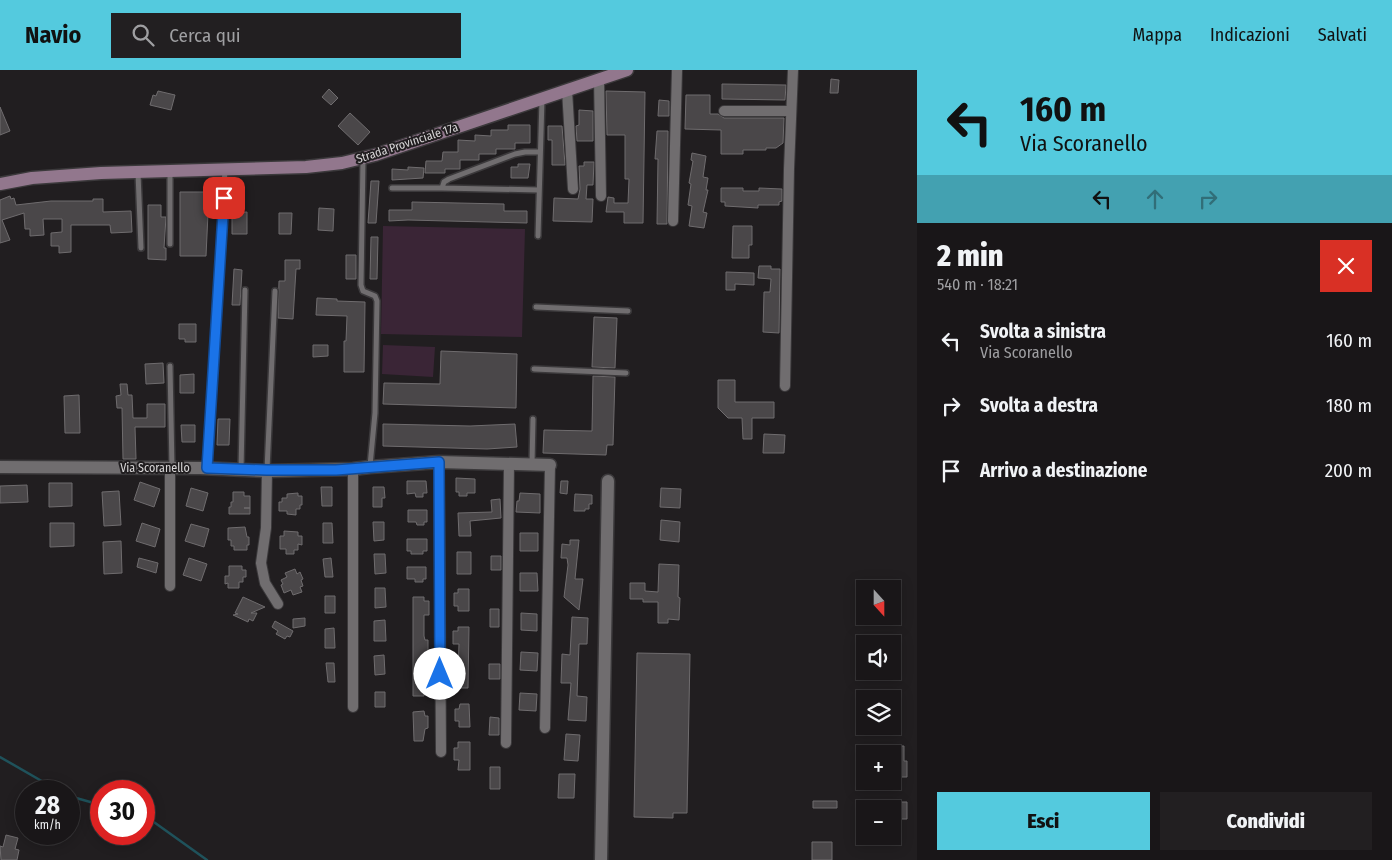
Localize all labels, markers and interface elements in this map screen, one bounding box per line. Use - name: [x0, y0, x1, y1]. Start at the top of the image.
- search box: [111, 13, 461, 58]
- text: Navio: [25, 21, 81, 49]
- icon: search: [129, 21, 157, 49]
- text: Cerca qui: [169, 24, 241, 47]
- text: Mappa: [1133, 24, 1182, 46]
- text: Indicazioni: [1210, 24, 1290, 46]
- text: Salvati: [1318, 24, 1367, 46]
- text: 160 m: [1020, 88, 1106, 130]
- icon: left: [937, 90, 1002, 155]
- street label: Strada Provinciale 17a: [354, 120, 460, 166]
- text: Via Scoranello: [1020, 130, 1148, 157]
- pin: [203, 177, 245, 219]
- icon: arrive: [210, 184, 238, 212]
- icon: left: [1088, 185, 1116, 213]
- icon: ahead: [1141, 185, 1169, 213]
- icon: right: [1194, 185, 1222, 213]
- text: 2 min: [937, 238, 1003, 274]
- button: close: [1320, 240, 1372, 292]
- text: 540 m · 18:21: [937, 275, 1018, 294]
- text: Svolta a sinistra: [980, 320, 1106, 343]
- icon: left: [937, 327, 965, 355]
- text: 160 m: [1326, 329, 1372, 352]
- text: Via Scoranello: [980, 343, 1073, 362]
- icon: right: [937, 392, 965, 420]
- text: Svolta a destra: [980, 394, 1098, 417]
- text: 180 m: [1326, 394, 1372, 417]
- icon: arrive: [937, 457, 965, 485]
- text: Arrivo a destinazione: [980, 459, 1147, 482]
- text: 200 m: [1325, 459, 1372, 482]
- street label: Via Scoranello: [120, 461, 190, 475]
- north arrow: [856, 580, 901, 625]
- map controls: [856, 580, 901, 845]
- button: sound: [856, 635, 901, 680]
- position arrow: [413, 647, 465, 699]
- button: layers: [856, 690, 901, 735]
- button: +: [856, 745, 901, 790]
- speed limit sign: 30: [90, 780, 155, 845]
- text: 28: [35, 791, 60, 821]
- button: Esci: [937, 792, 1150, 850]
- button: Condividi: [1160, 792, 1372, 850]
- button: −: [856, 800, 901, 845]
- text: km/h: [34, 818, 61, 832]

